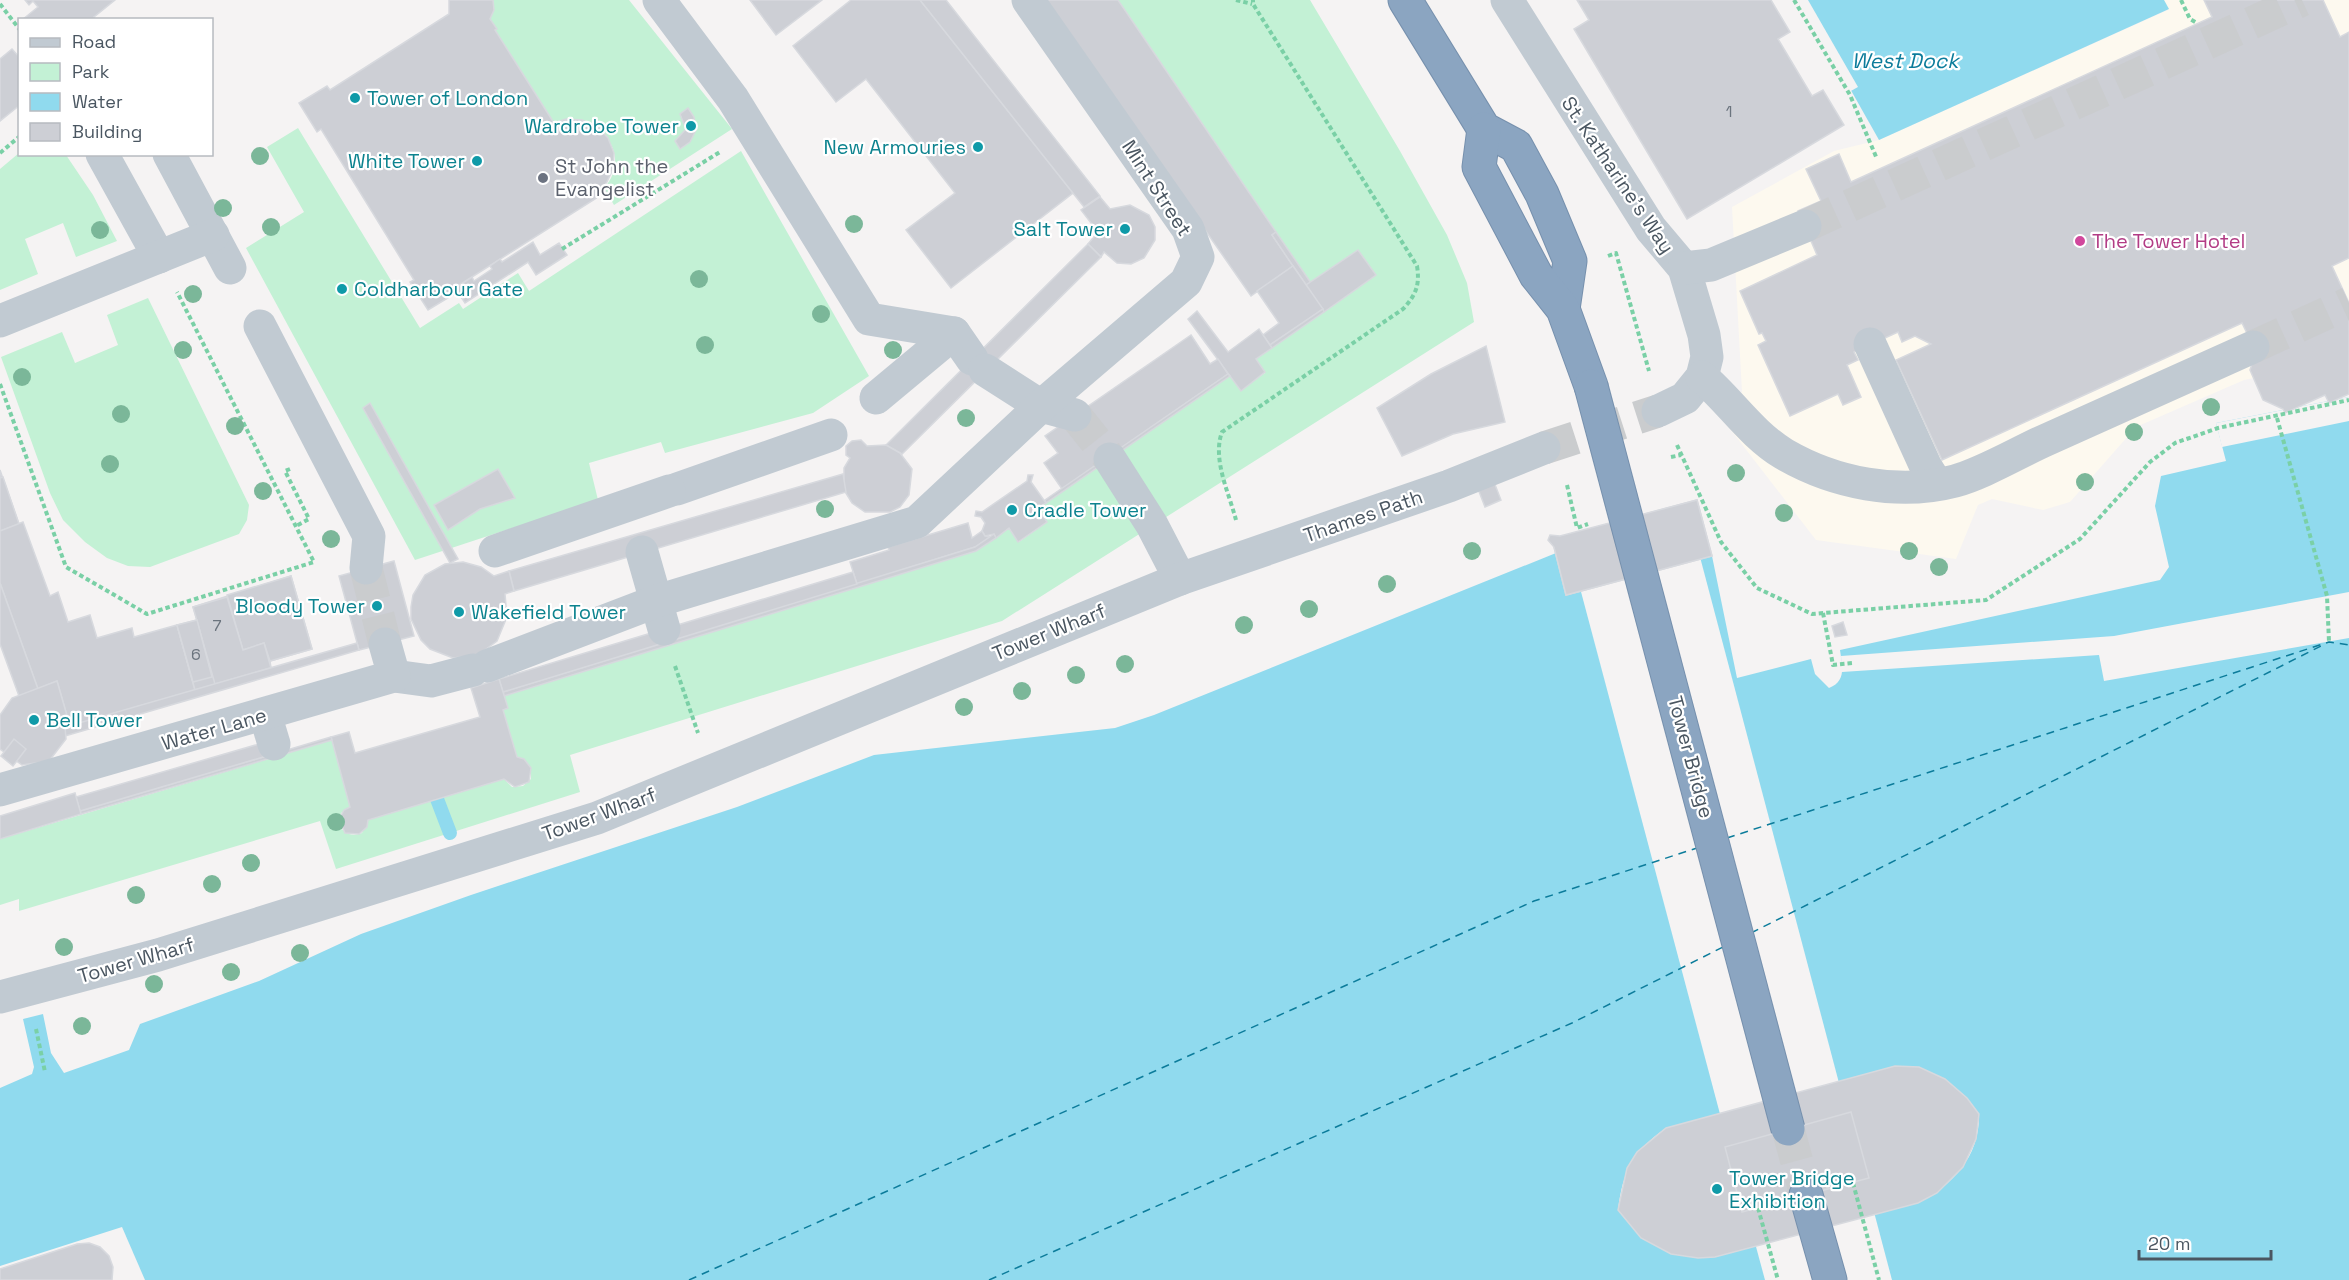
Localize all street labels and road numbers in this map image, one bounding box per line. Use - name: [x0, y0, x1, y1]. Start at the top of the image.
- street label: St. Katharine's Way: [1556, 91, 1680, 259]
- street label: Mint Street: [1116, 135, 1198, 241]
- street label: Thames Path: [1300, 483, 1426, 549]
- street label: Tower Wharf: [989, 597, 1110, 666]
- street label: Tower Bridge: [1662, 693, 1720, 821]
- street label: Water Lane: [158, 702, 270, 756]
- street label: Tower Wharf: [538, 781, 660, 847]
- street label: Tower Wharf: [75, 931, 197, 989]

